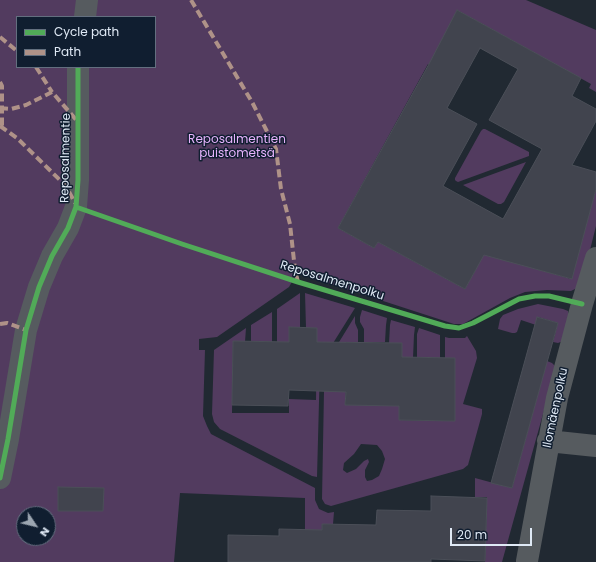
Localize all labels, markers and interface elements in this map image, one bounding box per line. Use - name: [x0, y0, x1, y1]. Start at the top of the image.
- legend: [16, 16, 156, 68]
- text: Cycle path: [54, 23, 119, 40]
- text: Path: [54, 43, 81, 60]
- street label: Reposalmentie: [58, 113, 74, 203]
- park label: Reposalmentien puistometsä: [188, 133, 286, 161]
- street label: Reposalmenpolku: [278, 258, 386, 304]
- street label: Ilomäenpolku: [540, 367, 572, 449]
- north arrow: [16, 506, 56, 546]
- scale bar: [452, 520, 534, 546]
- text: N: [36, 524, 54, 540]
- text: 20 m: [457, 526, 487, 543]

